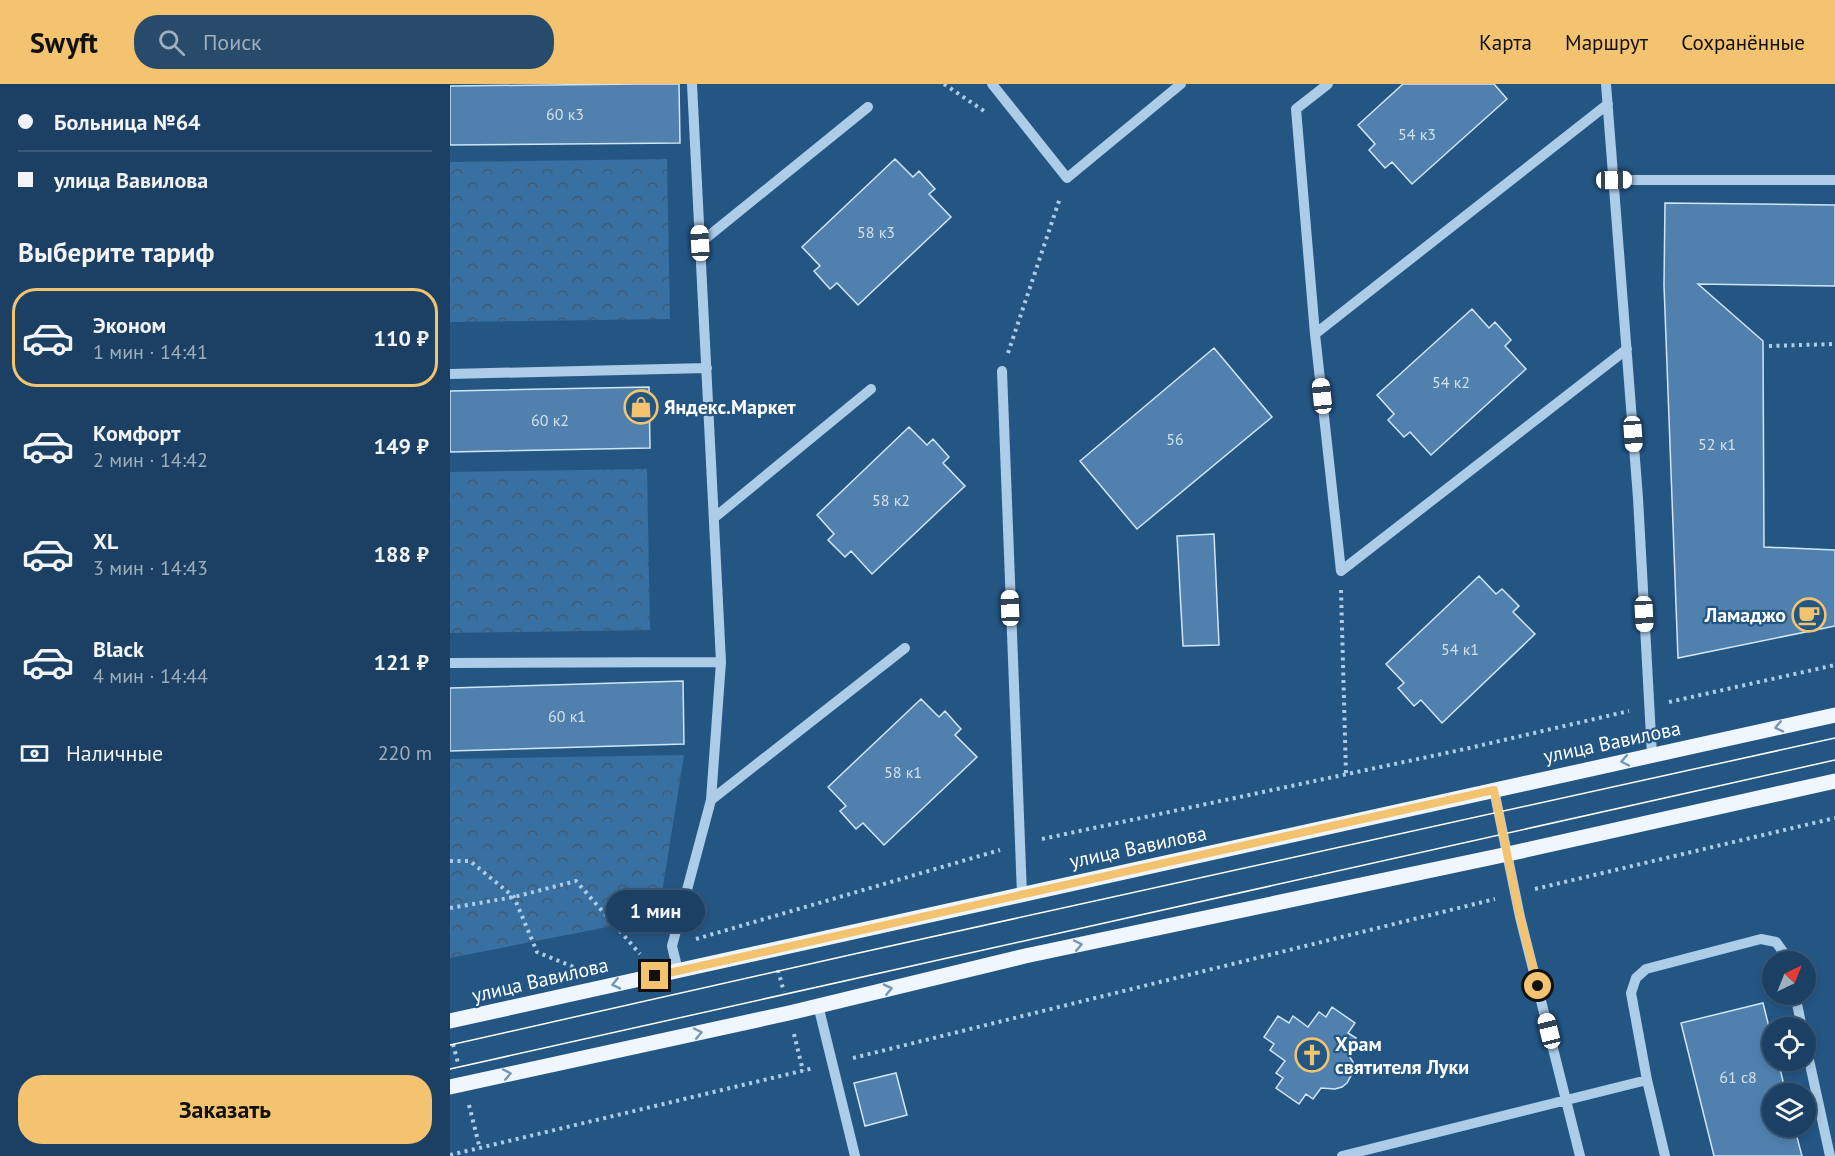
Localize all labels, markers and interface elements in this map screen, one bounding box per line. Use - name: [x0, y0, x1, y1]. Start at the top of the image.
- search box: [134, 15, 554, 69]
- text: Swyft: [30, 24, 98, 61]
- icon: search: [155, 26, 188, 59]
- text: Поиск: [203, 28, 262, 56]
- text: Карта: [1479, 29, 1532, 56]
- text: Маршрут: [1565, 29, 1648, 56]
- text: Сохранённые: [1681, 29, 1805, 56]
- house number: 60 к3: [546, 104, 584, 124]
- text: Больница №64: [54, 108, 201, 136]
- house number: 54 к3: [1398, 124, 1436, 144]
- text: улица Вавилова: [54, 166, 208, 194]
- car: [1596, 171, 1632, 189]
- house number: 58 к3: [857, 222, 895, 242]
- car: [690, 225, 710, 261]
- text: Выберите тариф: [18, 235, 214, 269]
- icon: car: [21, 311, 75, 365]
- text: Эконом: [93, 311, 166, 339]
- text: 110 ₽: [374, 324, 429, 352]
- text: 1 мин · 14:41: [93, 339, 208, 365]
- house number: 54 к2: [1432, 372, 1470, 392]
- car: [1311, 377, 1333, 415]
- shop icon: Яндекс.Маркет: [623, 389, 659, 425]
- place label: Яндекс.Маркет: [664, 394, 796, 420]
- house number: 60 к2: [531, 410, 569, 430]
- car: [1623, 415, 1643, 453]
- icon: car: [21, 419, 75, 473]
- text: Комфорт: [93, 419, 181, 447]
- house number: 56: [1166, 429, 1184, 449]
- text: 149 ₽: [374, 432, 429, 460]
- house number: 52 к1: [1698, 434, 1736, 454]
- text: 2 мин · 14:42: [93, 447, 208, 473]
- house number: 58 к2: [872, 490, 910, 510]
- icon: car: [21, 527, 75, 581]
- text: XL: [93, 527, 118, 555]
- text: 188 ₽: [374, 540, 429, 568]
- text: 3 мин · 14:43: [93, 555, 208, 581]
- car: [1000, 590, 1020, 626]
- car: [1634, 596, 1654, 632]
- cafe icon: Ламаджо: [1791, 597, 1827, 633]
- place label: Ламаджо: [1704, 602, 1786, 628]
- icon: car: [21, 635, 75, 689]
- text: Black: [93, 635, 144, 663]
- house number: 54 к1: [1441, 639, 1479, 659]
- text: 121 ₽: [374, 648, 429, 676]
- text: 4 мин · 14:44: [93, 663, 208, 689]
- house number: 60 к1: [548, 706, 586, 726]
- street label: улица Вавилова: [1541, 715, 1683, 769]
- one-way arrow: [1774, 720, 1784, 733]
- icon: cash: [18, 737, 51, 770]
- text: Наличные: [66, 739, 163, 767]
- text: 220 m: [378, 740, 432, 766]
- one-way arrow: [1620, 754, 1630, 767]
- house number: 58 к1: [884, 762, 922, 782]
- street label: улица Вавилова: [1067, 820, 1209, 874]
- callout: 1 мин: [606, 889, 704, 931]
- text: 1 мин: [630, 898, 681, 924]
- one-way arrow: [1072, 939, 1082, 952]
- north arrow: [1762, 951, 1816, 1005]
- map controls: [1762, 951, 1816, 1137]
- street label: улица Вавилова: [469, 952, 611, 1008]
- route end: [641, 962, 668, 989]
- route start: [1524, 972, 1551, 999]
- one-way arrow: [611, 977, 621, 990]
- one-way arrow: [882, 983, 892, 996]
- car: [1536, 1011, 1562, 1051]
- button: locate: [1762, 1017, 1816, 1071]
- one-way arrow: [692, 1027, 702, 1040]
- place label: Храм святителя Луки: [1335, 1031, 1469, 1080]
- church icon: Храм святителя Луки: [1294, 1037, 1330, 1073]
- house number: 61 с8: [1719, 1067, 1757, 1087]
- one-way arrow: [502, 1068, 512, 1081]
- button: Заказать: [18, 1075, 432, 1144]
- button: layers: [1762, 1083, 1816, 1137]

